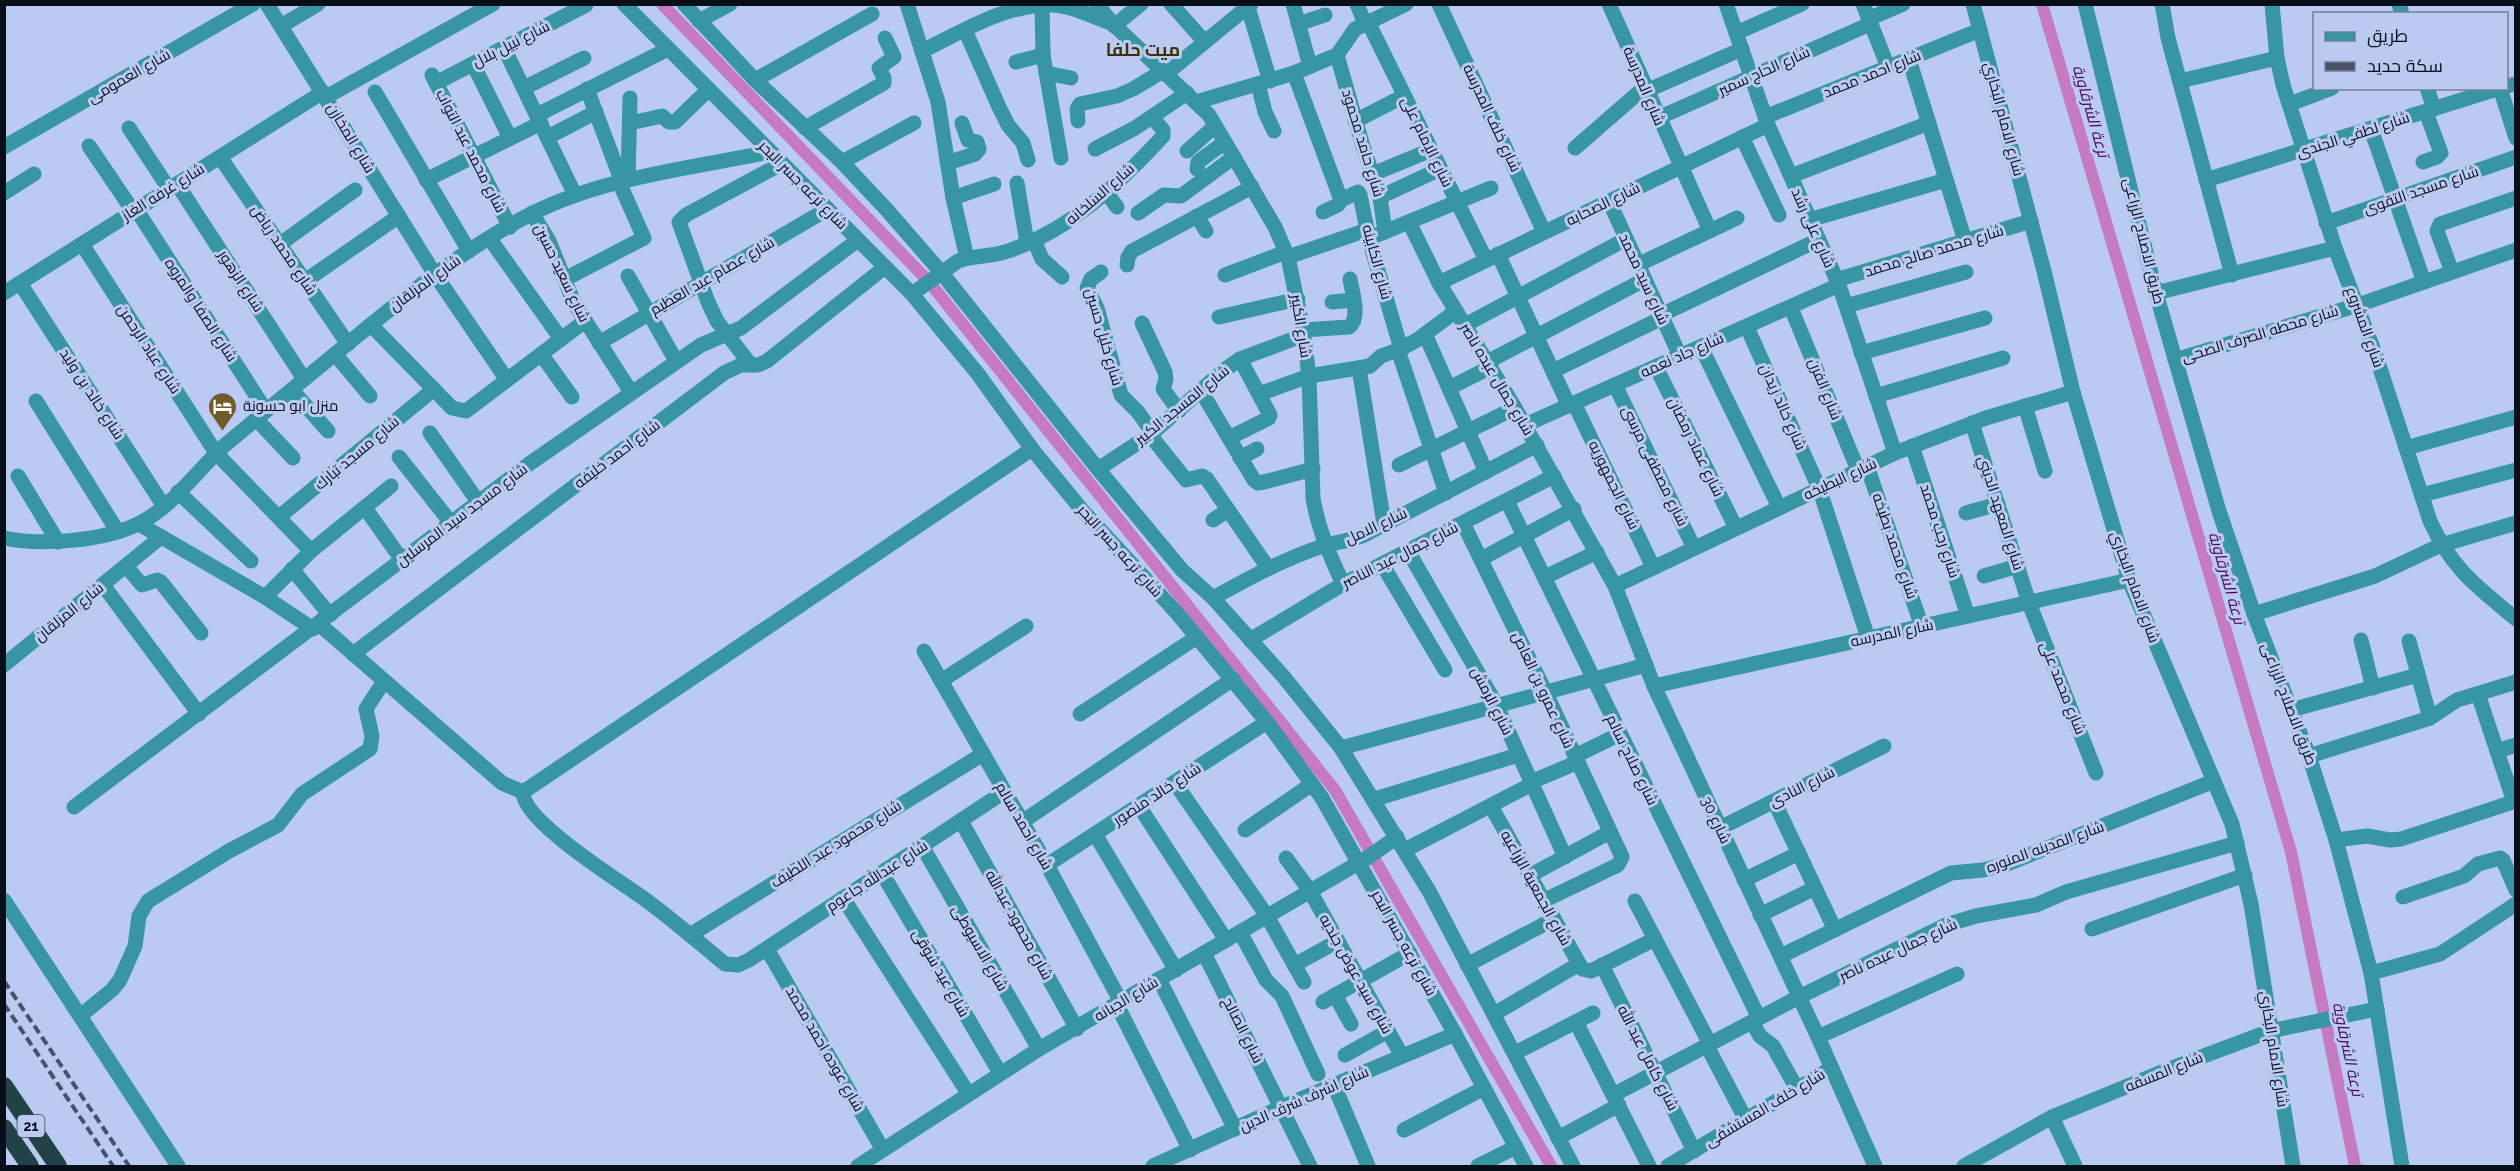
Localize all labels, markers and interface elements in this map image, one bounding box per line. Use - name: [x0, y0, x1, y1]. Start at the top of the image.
- legend: [2313, 12, 2508, 90]
- street label: شارع نبيل بلال: [469, 17, 553, 73]
- text: طريق: [2367, 25, 2408, 48]
- district label: ميت حلفا: [1106, 39, 1180, 60]
- street label: شارع الحاج سمير: [1714, 43, 1813, 101]
- street label: شارع المدرسة: [1617, 44, 1669, 129]
- street label: شارع العمومى: [85, 45, 174, 109]
- street label: شارع احمد محمد: [1820, 46, 1924, 104]
- text: سكة حديد: [2367, 55, 2443, 76]
- street label: شارع الامام البخاري: [1977, 60, 2028, 179]
- street label: شارع خلف المدرسة: [1457, 61, 1525, 176]
- water label: ترعة الشرقاوية: [2069, 63, 2114, 162]
- street label: شارع محمد عبد التواب: [430, 86, 510, 216]
- street label: شارع حامد محمود: [1336, 87, 1388, 200]
- street label: شارع الإمام على: [1396, 94, 1457, 191]
- street label: شارع المخازن: [321, 100, 379, 177]
- street label: شارع لطفي الجندى: [2294, 108, 2413, 165]
- street label: شارع ترعه جسر البحر: [753, 136, 851, 235]
- street label: شارع غرفه الغاز: [118, 159, 209, 227]
- street label: شارع السلخانه: [1062, 159, 1139, 230]
- street label: شارع مسجد التقوى: [2361, 162, 2482, 220]
- street label: طريق الاصلاح الزراعى: [2118, 176, 2168, 306]
- street label: شارع الصحابه: [1563, 178, 1644, 231]
- street label: شارع على رشد: [1786, 185, 1839, 272]
- street label: شارع محمد رياض: [246, 201, 321, 300]
- street label: شارع سعيد حسين: [529, 221, 594, 326]
- street label: شارع محمد صالح محمد: [1862, 221, 2006, 283]
- street label: شارع الكابينه: [1356, 223, 1396, 302]
- street label: شارع سيد محمد: [1613, 231, 1673, 328]
- street label: شارع عصام عبد العظيم: [647, 233, 778, 321]
- street label: شارع الزهور: [212, 246, 268, 316]
- street label: شارع المزلقان: [386, 251, 465, 317]
- street label: شارع الصفا والمروه: [159, 255, 241, 366]
- street label: شارع المشروع: [2340, 284, 2388, 371]
- street label: شارع خليل حسين: [1080, 286, 1127, 388]
- street label: شارع الكبير: [1285, 292, 1315, 359]
- street label: شارع عباد الرحمن: [112, 301, 185, 398]
- street label: شارع محطه الصرف الصحى: [2180, 302, 2341, 368]
- street label: شارع جمال عبده ناصر: [1454, 319, 1538, 440]
- street label: شارع جاد نعمه: [1638, 329, 1727, 383]
- street label: شارع خالد بن وليد: [54, 345, 128, 444]
- street label: شارع الفرن: [1803, 355, 1846, 423]
- street label: شارع المسجد الكبير: [1130, 361, 1234, 451]
- street label: شارع خالد زيدان: [1754, 361, 1810, 454]
- hotel icon: منزل ابو حسونة: [206, 390, 238, 432]
- street label: شارع عماد رمضان: [1662, 394, 1728, 500]
- place label: منزل ابو حسونة: [243, 397, 338, 415]
- street label: شارع مصطفى مرسى: [1616, 403, 1692, 530]
- street label: شارع مسجد تبارك: [311, 412, 404, 495]
- street label: شارع احمد خليفه: [571, 416, 665, 494]
- street label: شارع الجمهوريه: [1583, 438, 1643, 533]
- street label: شارع المعهد الديني: [1971, 453, 2028, 573]
- street label: شارع البطيخه: [1800, 454, 1880, 506]
- street label: شارع مسجد سيد المرسلين: [393, 460, 532, 572]
- street label: شارع رجب محمد: [1914, 482, 1964, 581]
- street label: شارع محمد بطيخه: [1867, 491, 1922, 602]
- street label: شارع ترعه جسر البحر: [1072, 500, 1166, 602]
- street label: شارع الامل: [1342, 504, 1411, 550]
- street label: شارع جمال عبد الناصر: [1338, 518, 1462, 594]
- street label: شارع الامام البخاري: [2104, 529, 2164, 646]
- water label: ترعة الشرقاوية: [2205, 530, 2250, 629]
- street label: شارع المزلقان: [31, 579, 108, 647]
- street label: شارع المدرسه: [1849, 615, 1935, 653]
- street label: شارع عمرو بن العاص: [1506, 629, 1578, 752]
- street label: شارع محمد على: [2034, 639, 2090, 738]
- street label: طريق الاصلاح الزراعى: [2256, 640, 2321, 768]
- street label: شارع الرمش: [1465, 664, 1517, 739]
- street label: شارع صلاح سالم: [1600, 712, 1662, 809]
- street label: شارع خالد منصور: [1109, 759, 1205, 831]
- street label: شارع النادى: [1766, 763, 1838, 813]
- street label: شارع احمد سالم: [990, 779, 1056, 874]
- street label: شارع 30: [1695, 793, 1735, 847]
- street label: شارع محمود عبد اللطيف: [767, 796, 906, 893]
- street label: شارع المدينه المنوره: [1984, 817, 2107, 879]
- street label: شارع الجمعية الزراعيه: [1495, 827, 1575, 950]
- street label: شارع عبدالله جاعوم: [822, 836, 932, 917]
- street label: شارع محمود عبدالله: [980, 867, 1057, 984]
- street label: شارع ترعه جسر البحر: [1365, 886, 1441, 1000]
- street label: شارع الاسيوطى: [946, 902, 1012, 995]
- street label: شارع سيد عوض جنديه: [1314, 911, 1396, 1038]
- street label: شارع جمال عبده ناصر: [1835, 915, 1961, 987]
- street label: شارع عيد شوقى: [907, 926, 973, 1021]
- street label: شارع الجبانه: [1091, 973, 1162, 1027]
- street label: شارع عوده احمد محمد: [780, 983, 868, 1116]
- street label: شارع الامام البخاري: [2253, 990, 2292, 1109]
- street label: شارع الصالح: [1217, 994, 1267, 1067]
- water label: ترعة الشرقاوية: [2329, 1000, 2368, 1100]
- street label: شارع كامل عبد الله: [1612, 1002, 1683, 1114]
- street label: شارع المسقه: [2122, 1048, 2206, 1098]
- street label: شارع اشرف شرف الدين: [1237, 1062, 1372, 1137]
- street label: شارع خلف المستشفى: [1702, 1065, 1829, 1153]
- road number: 21: [18, 1115, 44, 1137]

